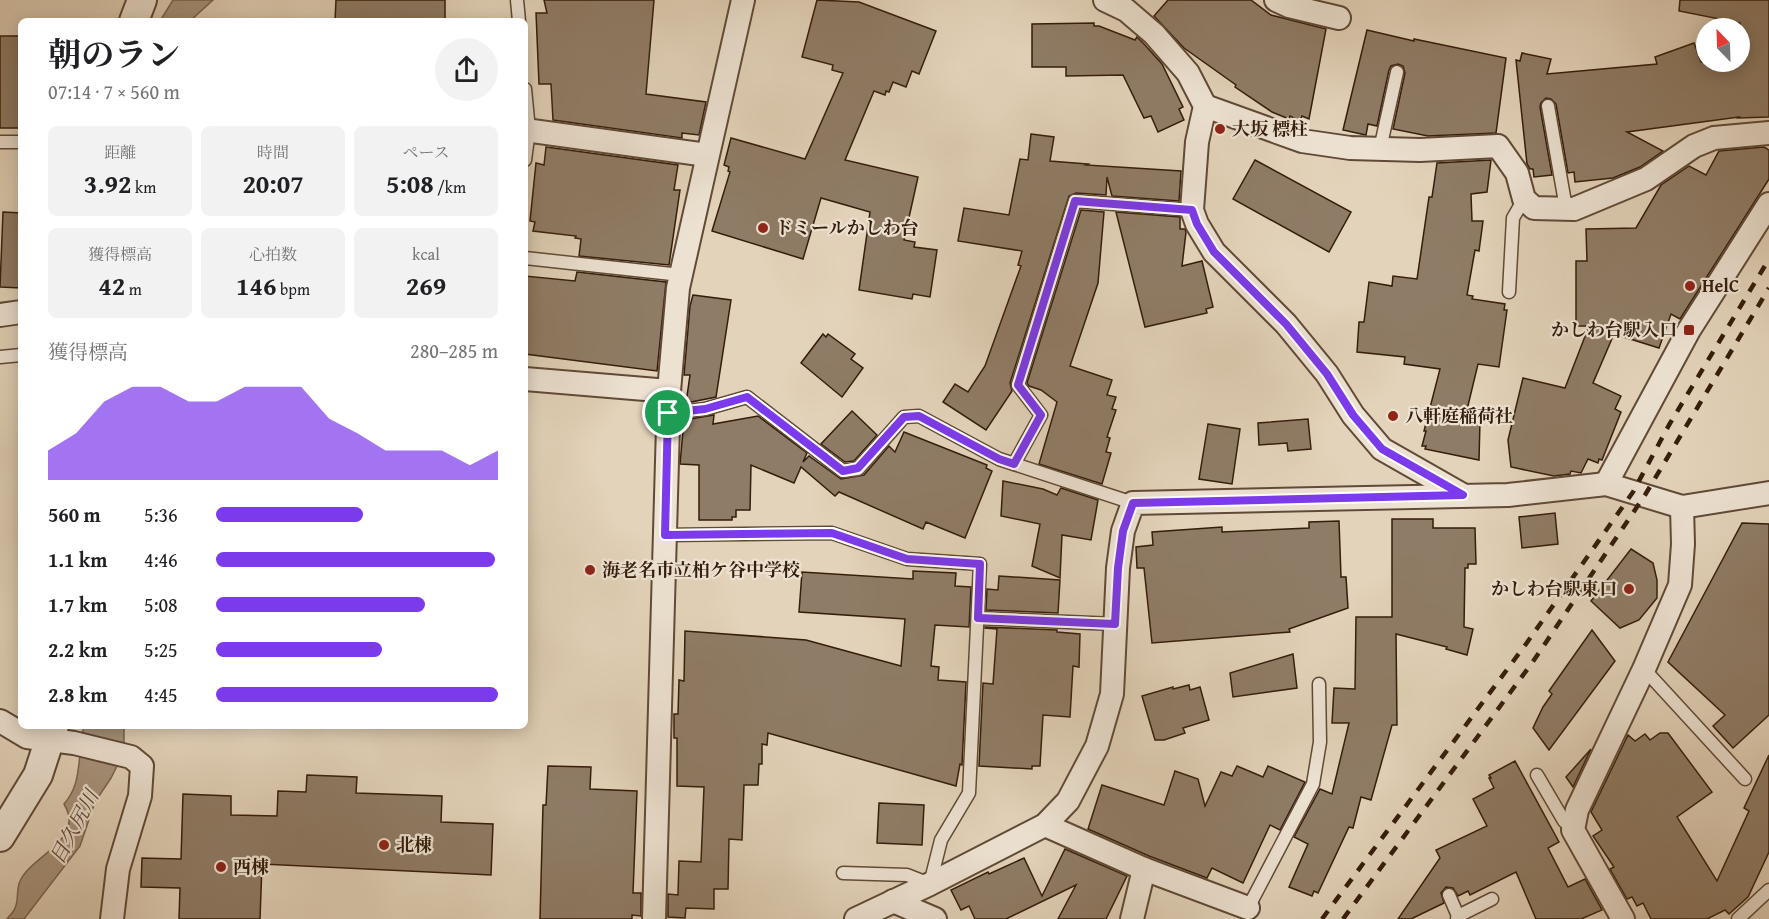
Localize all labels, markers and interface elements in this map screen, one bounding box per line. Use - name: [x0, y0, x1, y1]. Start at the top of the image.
- north arrow: [1696, 18, 1750, 72]
- map controls: [1696, 18, 1750, 72]
- text: 朝のラン: [48, 30, 180, 78]
- button: share: [435, 38, 498, 101]
- text: 07:14 · 7 × 560 m: [48, 77, 180, 106]
- place label: 大坂 標柱: [1232, 115, 1308, 142]
- marker: 大坂 標柱: [1213, 122, 1227, 136]
- text: 距離: [104, 140, 136, 164]
- text: 時間: [257, 140, 289, 164]
- text: ペース: [402, 140, 450, 164]
- text: 3.92: [84, 164, 132, 203]
- text: 20:07: [242, 164, 304, 203]
- text: 5:08: [386, 164, 434, 203]
- text: km: [132, 175, 156, 199]
- text: /km: [434, 175, 466, 199]
- place label: ドミールかしわ台: [775, 214, 919, 241]
- marker: ドミールかしわ台: [756, 221, 770, 235]
- text: 獲得標高: [88, 242, 152, 266]
- text: 心拍数: [249, 242, 297, 266]
- text: kcal: [412, 242, 440, 266]
- text: 42: [98, 266, 125, 305]
- text: 146: [236, 266, 276, 305]
- text: 269: [406, 266, 446, 305]
- place label: HelC: [1702, 272, 1739, 299]
- text: m: [125, 277, 142, 301]
- text: bpm: [276, 277, 310, 301]
- marker: HelC: [1683, 279, 1697, 293]
- place label: かしわ台駅入口: [1551, 316, 1677, 343]
- marker: かしわ台駅入口: [1682, 323, 1696, 337]
- text: 280–285 m: [410, 336, 498, 365]
- text: 獲得標高: [48, 337, 128, 366]
- pin: [642, 387, 693, 438]
- icon: arrive: [651, 396, 684, 429]
- place label: 八軒庭稲荷社: [1405, 402, 1513, 429]
- marker: 八軒庭稲荷社: [1386, 409, 1400, 423]
- text: 560 m: [48, 500, 101, 529]
- text: 5:36: [144, 500, 178, 529]
- text: 1.1 km: [48, 545, 107, 574]
- text: 4:46: [144, 545, 178, 574]
- place label: 海老名市立柏ケ谷中学校: [602, 556, 800, 583]
- marker: 海老名市立柏ケ谷中学校: [583, 563, 597, 577]
- place label: かしわ台駅東口: [1491, 575, 1617, 602]
- marker: かしわ台駅東口: [1622, 582, 1636, 596]
- text: 1.7 km: [48, 590, 107, 619]
- text: 5:08: [144, 590, 178, 619]
- text: 2.2 km: [48, 635, 107, 664]
- text: 5:25: [144, 635, 178, 664]
- text: 2.8 km: [48, 680, 107, 709]
- text: 4:45: [144, 680, 178, 709]
- water label: 目久尻川: [42, 783, 106, 869]
- place label: 北棟: [396, 831, 432, 858]
- marker: 北棟: [377, 838, 391, 852]
- place label: 西棟: [233, 853, 269, 880]
- marker: 西棟: [214, 860, 228, 874]

